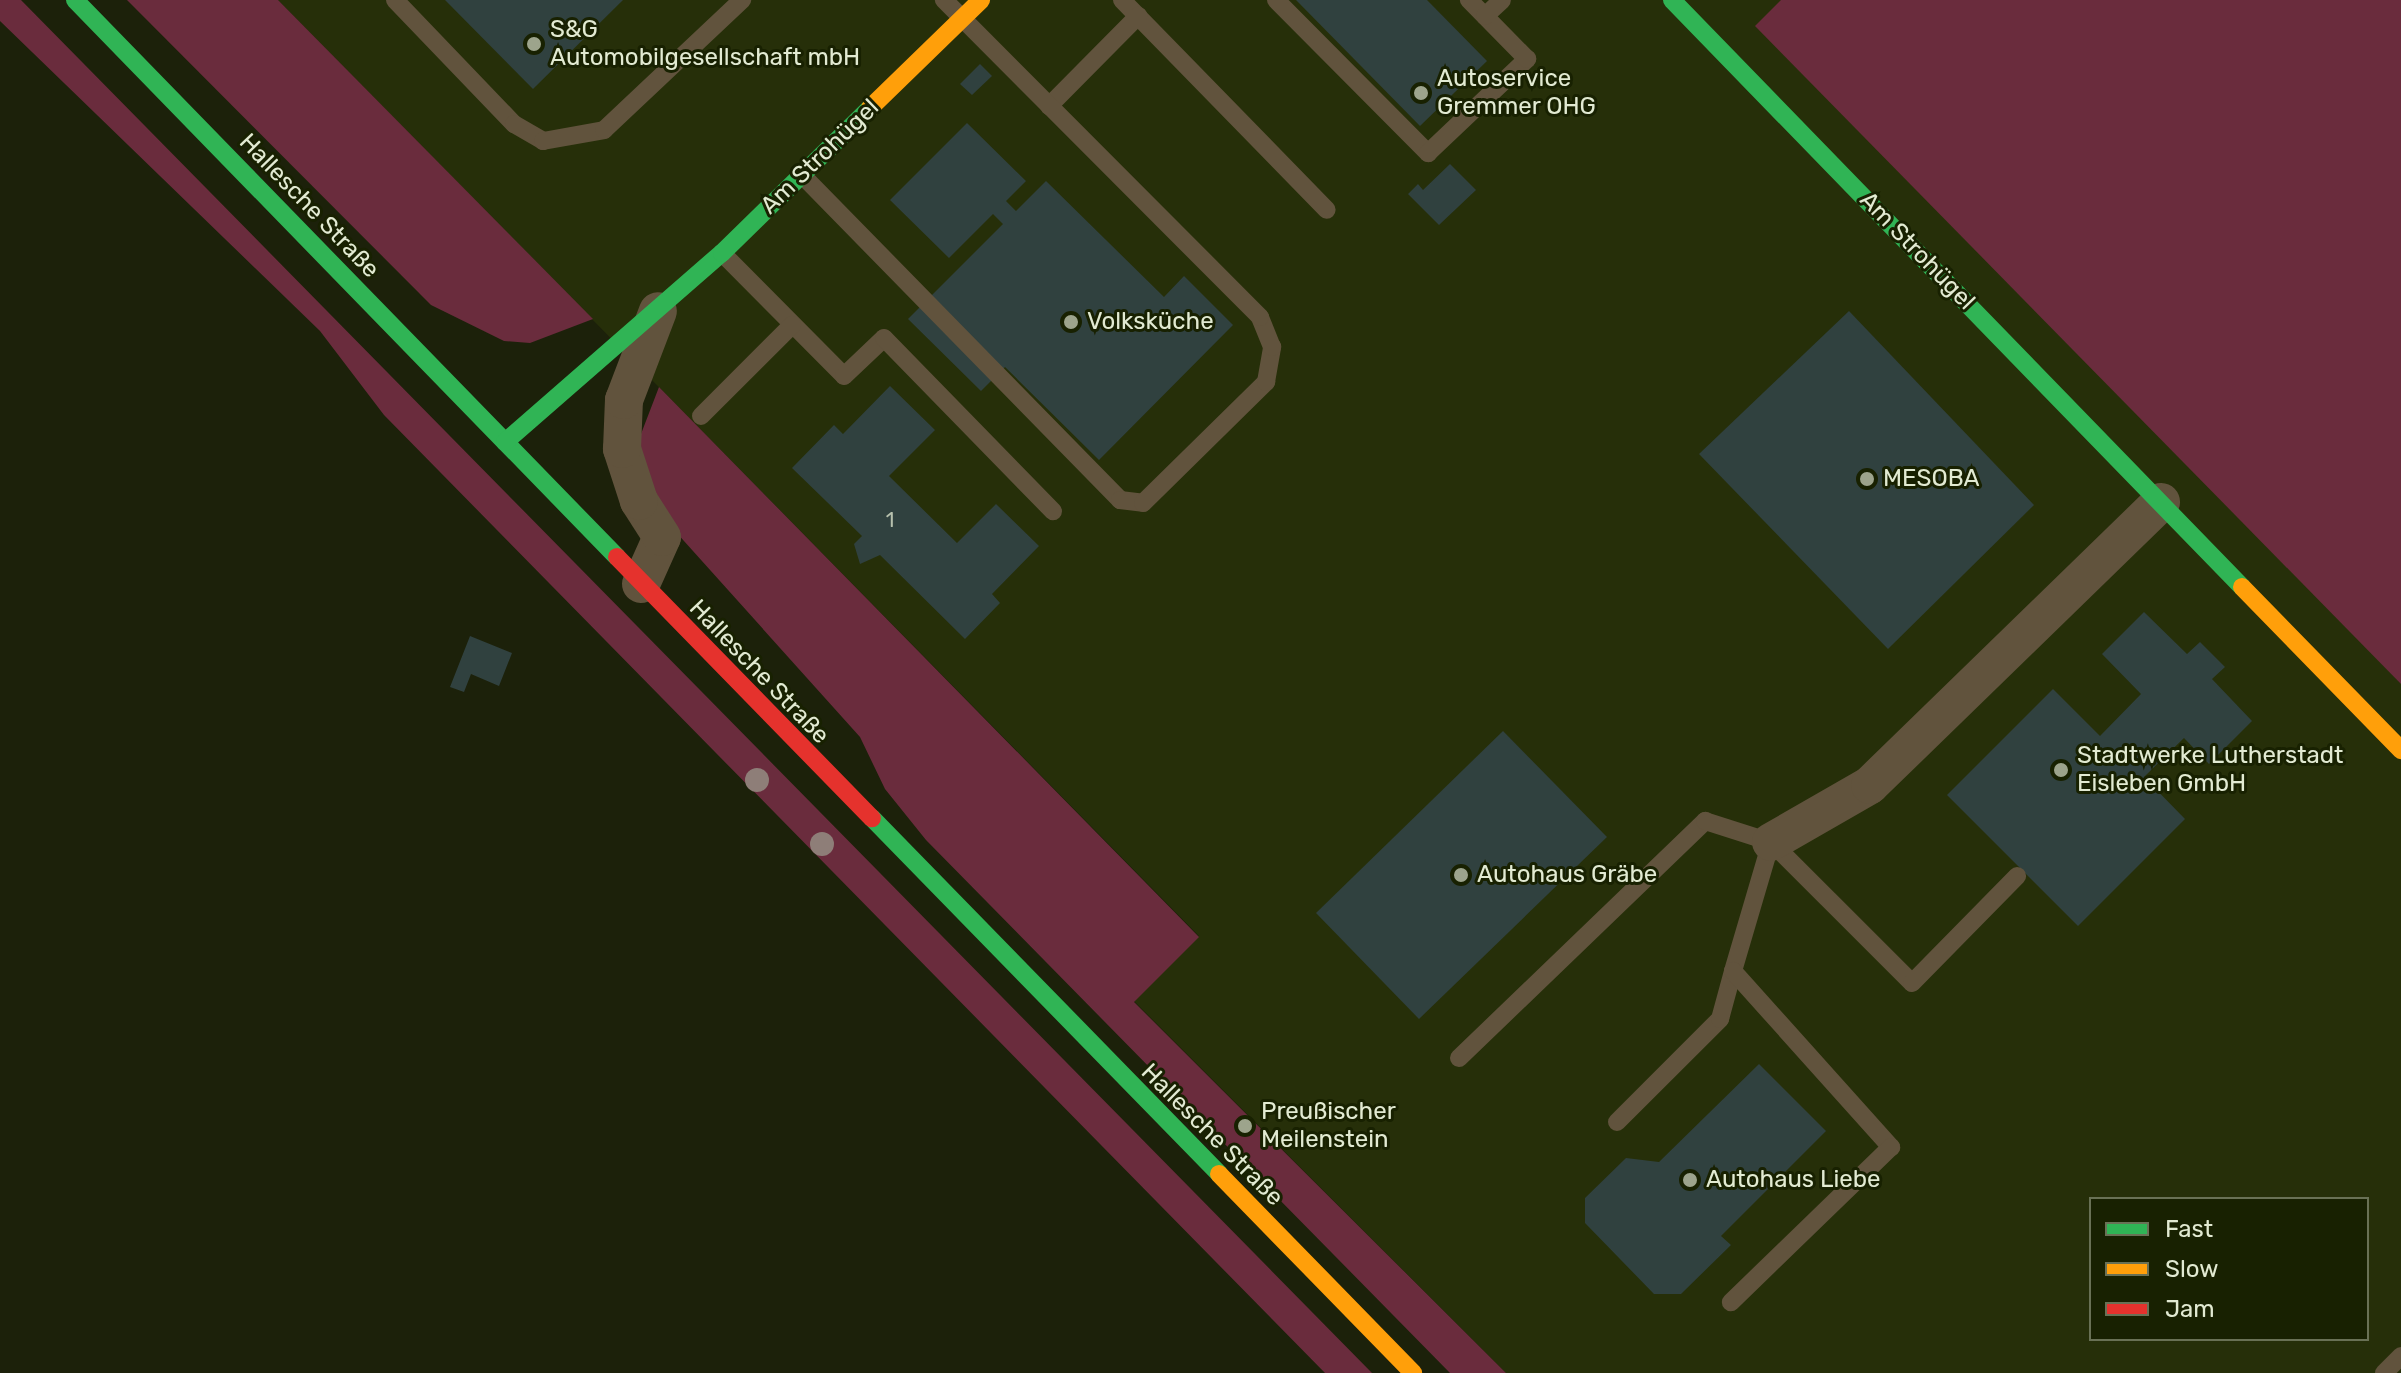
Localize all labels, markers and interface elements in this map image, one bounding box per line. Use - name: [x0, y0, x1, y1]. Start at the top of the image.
- place label: S&G Automobilgesellschaft mbH: [550, 16, 860, 72]
- marker: S&G Automobilgesellschaft mbH: [525, 35, 543, 53]
- place label: Autoservice Gremmer OHG: [1437, 65, 1597, 121]
- marker: Autoservice Gremmer OHG: [1412, 84, 1430, 102]
- street label: Am Strohügel: [755, 94, 885, 220]
- street label: Hallesche Straße: [233, 128, 385, 284]
- street label: Am Strohügel: [1854, 186, 1980, 316]
- place label: Volksküche: [1087, 308, 1214, 336]
- marker: Volksküche: [1062, 313, 1080, 331]
- place label: MESOBA: [1883, 465, 1980, 493]
- marker: MESOBA: [1858, 470, 1876, 488]
- house number: 1: [886, 508, 894, 532]
- street label: Hallesche Straße: [683, 594, 835, 750]
- place label: Stadtwerke Lutherstadt Eisleben GmbH: [2077, 742, 2343, 798]
- marker: Stadtwerke Lutherstadt Eisleben GmbH: [2052, 761, 2070, 779]
- place label: Autohaus Gräbe: [1477, 861, 1657, 889]
- marker: Autohaus Gräbe: [1452, 866, 1470, 884]
- street label: Hallesche Straße: [1135, 1058, 1289, 1212]
- place label: Preußischer Meilenstein: [1261, 1098, 1396, 1154]
- marker: Preußischer Meilenstein: [1236, 1117, 1254, 1135]
- place label: Autohaus Liebe: [1706, 1166, 1880, 1194]
- marker: Autohaus Liebe: [1681, 1171, 1699, 1189]
- legend: [2089, 1197, 2369, 1341]
- text: Fast: [2165, 1215, 2213, 1243]
- text: Slow: [2165, 1255, 2218, 1283]
- text: Jam: [2165, 1295, 2215, 1323]

